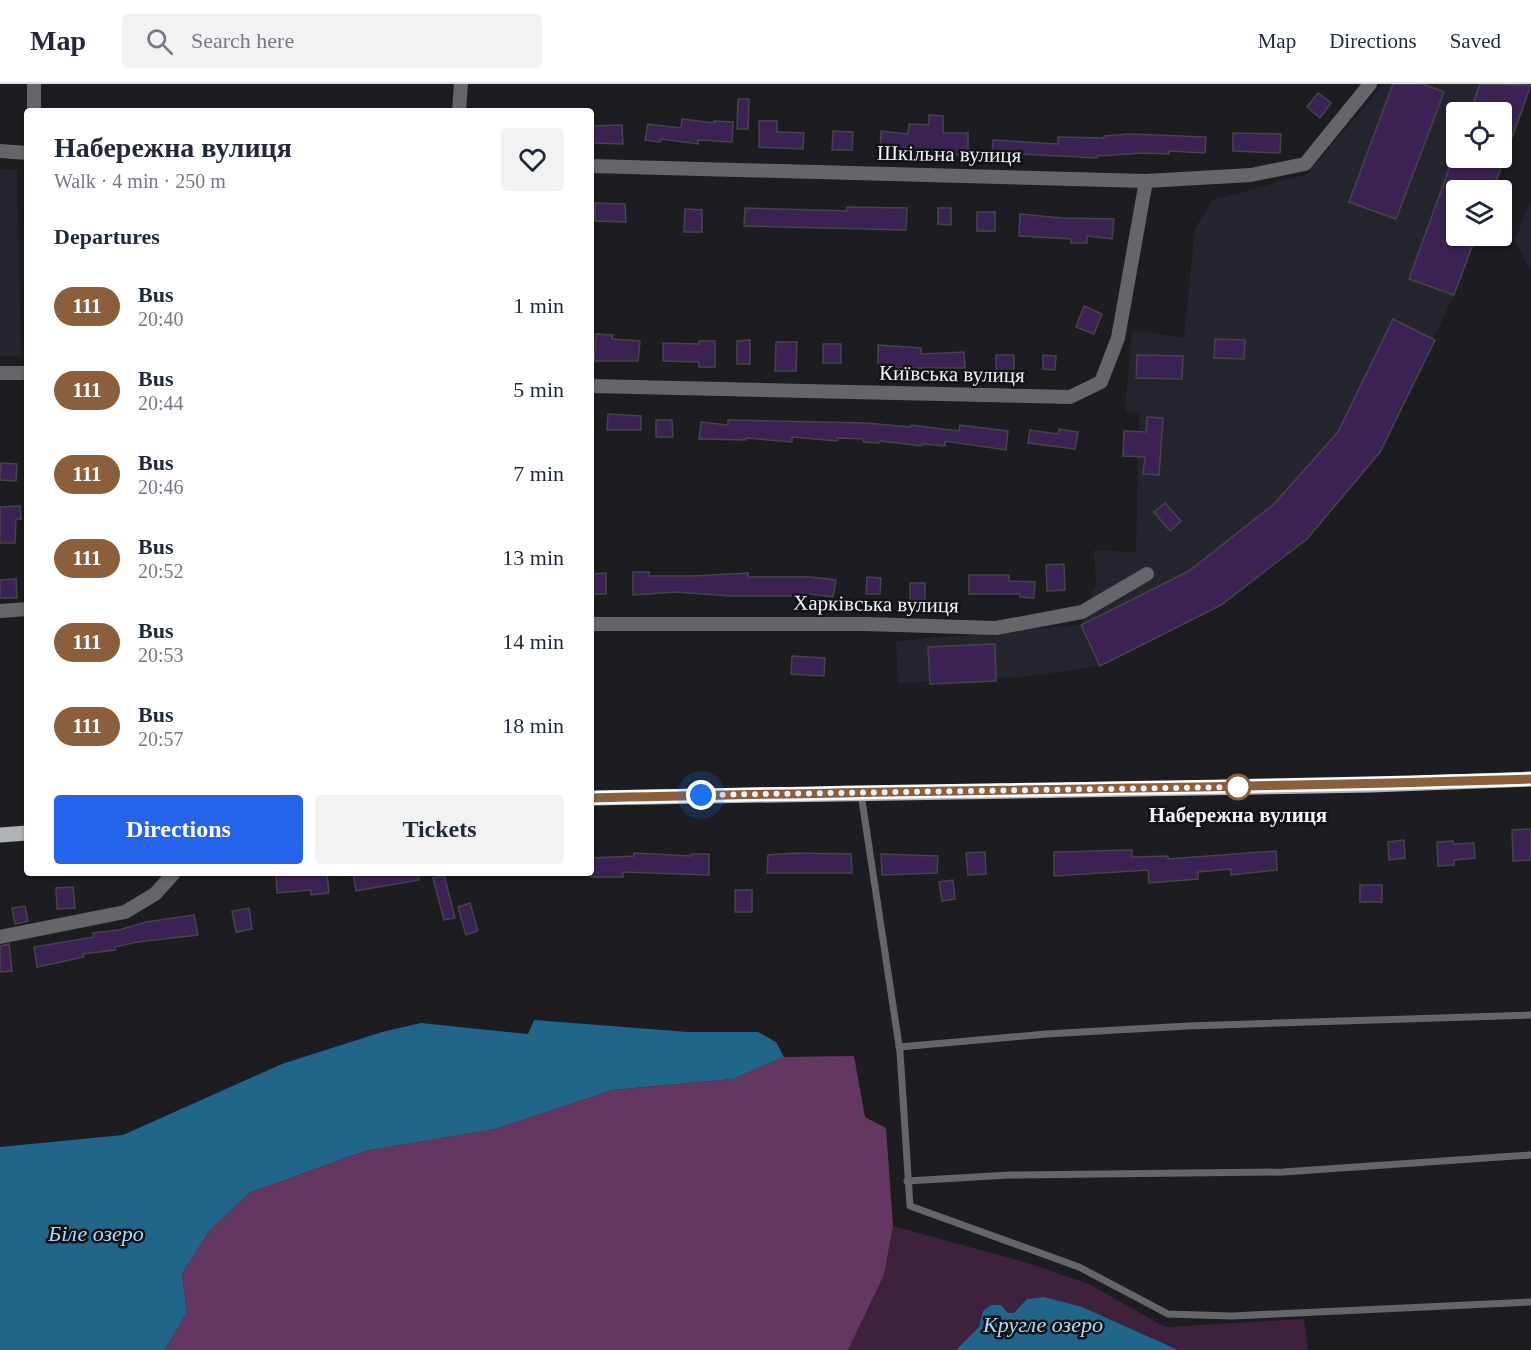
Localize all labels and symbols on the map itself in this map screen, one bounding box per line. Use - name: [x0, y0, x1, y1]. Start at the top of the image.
- street label: Шкільна вулиця: [877, 141, 1022, 167]
- street label: Київська вулиця: [879, 361, 1025, 387]
- street label: Харківська вулиця: [793, 591, 959, 617]
- marker: Набережна вулиця: [1225, 774, 1251, 800]
- your location: [686, 780, 716, 810]
- place label: Набережна вулиця: [1149, 803, 1327, 827]
- water label: Біле озеро: [47, 1221, 144, 1246]
- water label: Кругле озеро: [982, 1312, 1103, 1337]

